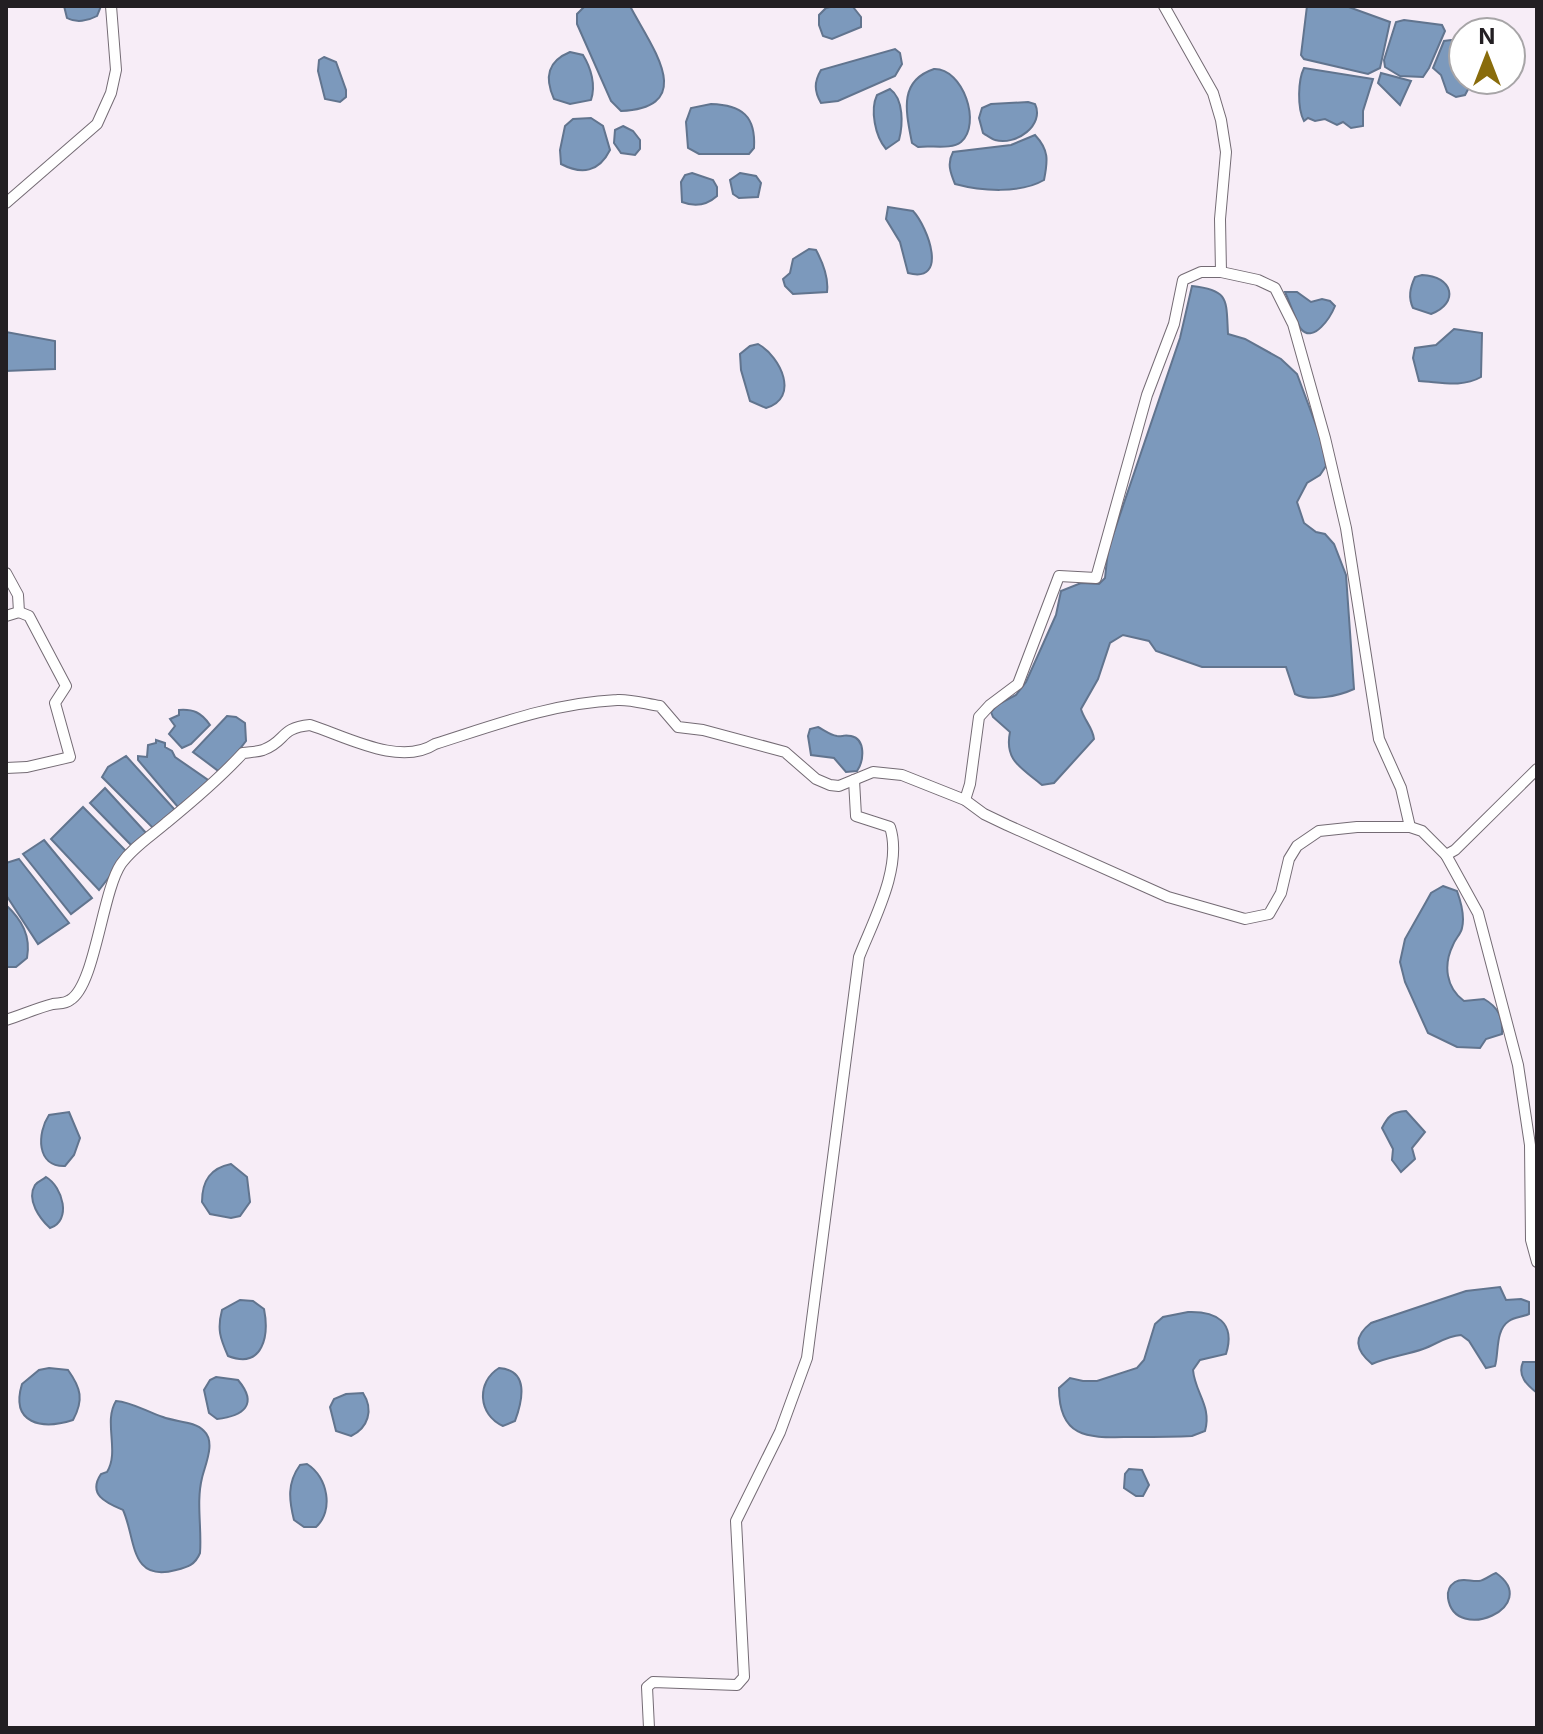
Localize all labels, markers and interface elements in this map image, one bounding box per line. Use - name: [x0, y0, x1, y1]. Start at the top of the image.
- north arrow: [1447, 16, 1527, 96]
- text: N: [1479, 23, 1495, 49]

